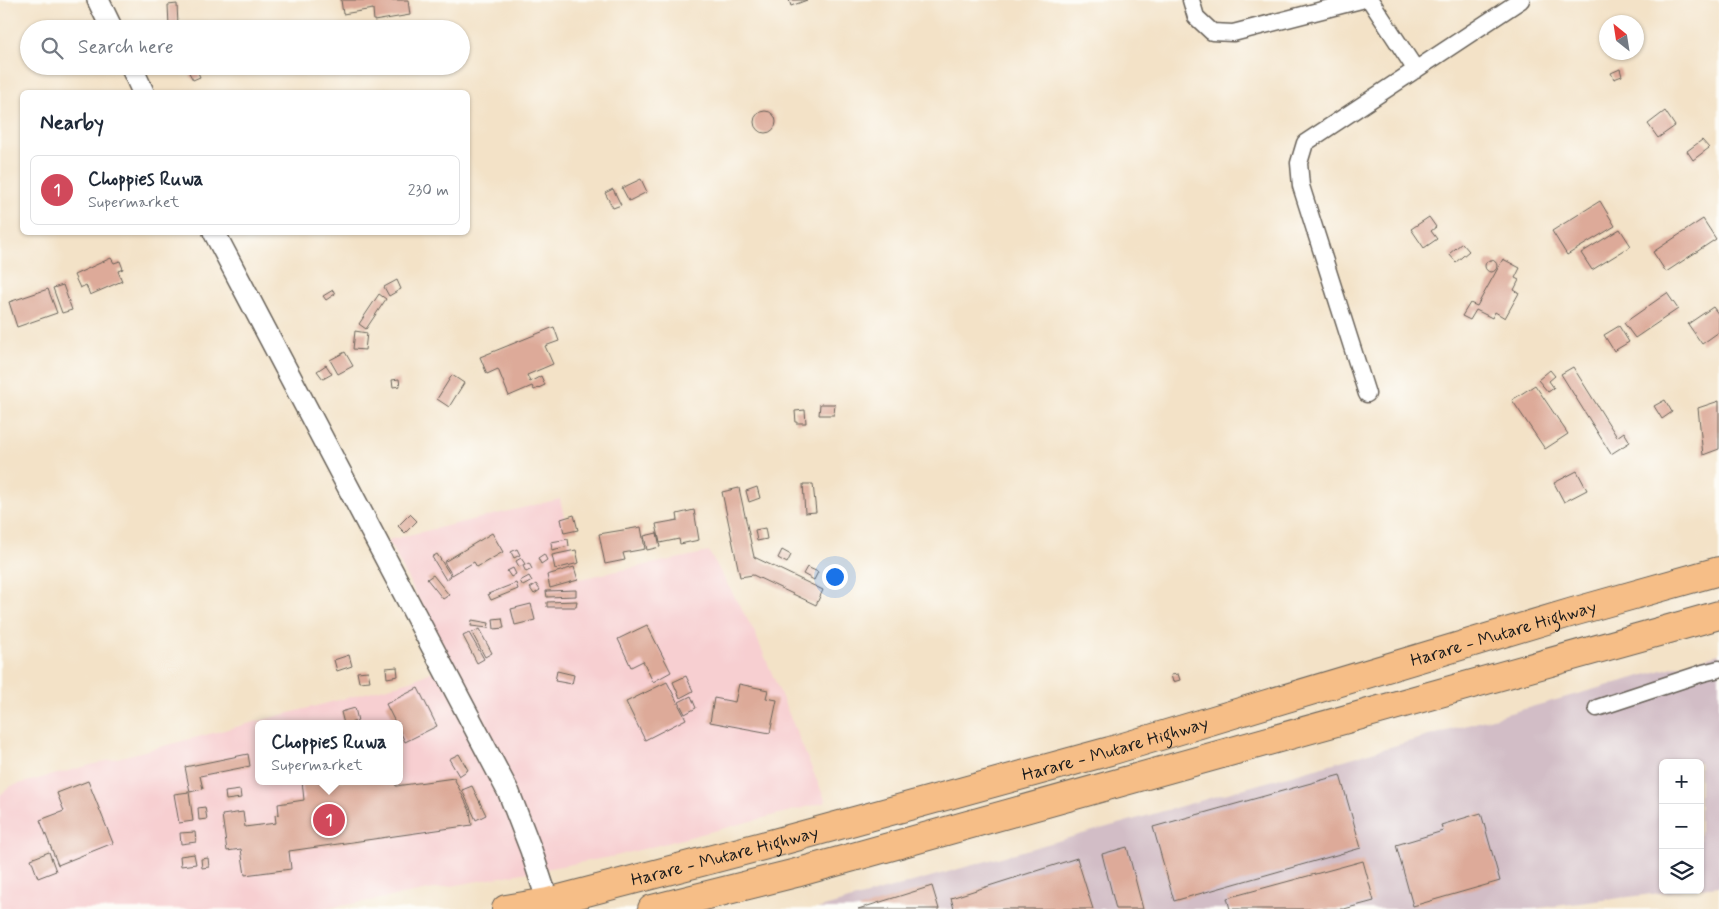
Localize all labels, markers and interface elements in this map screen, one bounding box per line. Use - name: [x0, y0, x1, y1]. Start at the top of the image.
- north arrow: [1599, 15, 1644, 60]
- search box: [20, 20, 470, 75]
- icon: search: [38, 34, 66, 62]
- text: Search here: [78, 35, 174, 60]
- text: Nearby: [40, 109, 104, 137]
- text: Choppies Ruwa: [88, 167, 203, 192]
- text: 1: [53, 180, 61, 201]
- text: 230 m: [408, 180, 449, 201]
- text: Supermarket: [88, 192, 179, 213]
- your location: [822, 564, 848, 590]
- street label: Harare - Mutare Highway: [1408, 595, 1599, 673]
- street label: Harare - Mutare Highway: [1019, 711, 1211, 788]
- popup: [255, 720, 403, 785]
- text: Choppies Ruwa: [271, 730, 387, 755]
- text: Supermarket: [271, 755, 363, 776]
- map controls: [1659, 759, 1704, 894]
- button: +: [1659, 759, 1704, 804]
- pin: 1: [313, 801, 345, 839]
- button: −: [1659, 804, 1704, 849]
- street label: Harare - Mutare Highway: [628, 820, 821, 893]
- button: layers: [1659, 849, 1704, 894]

